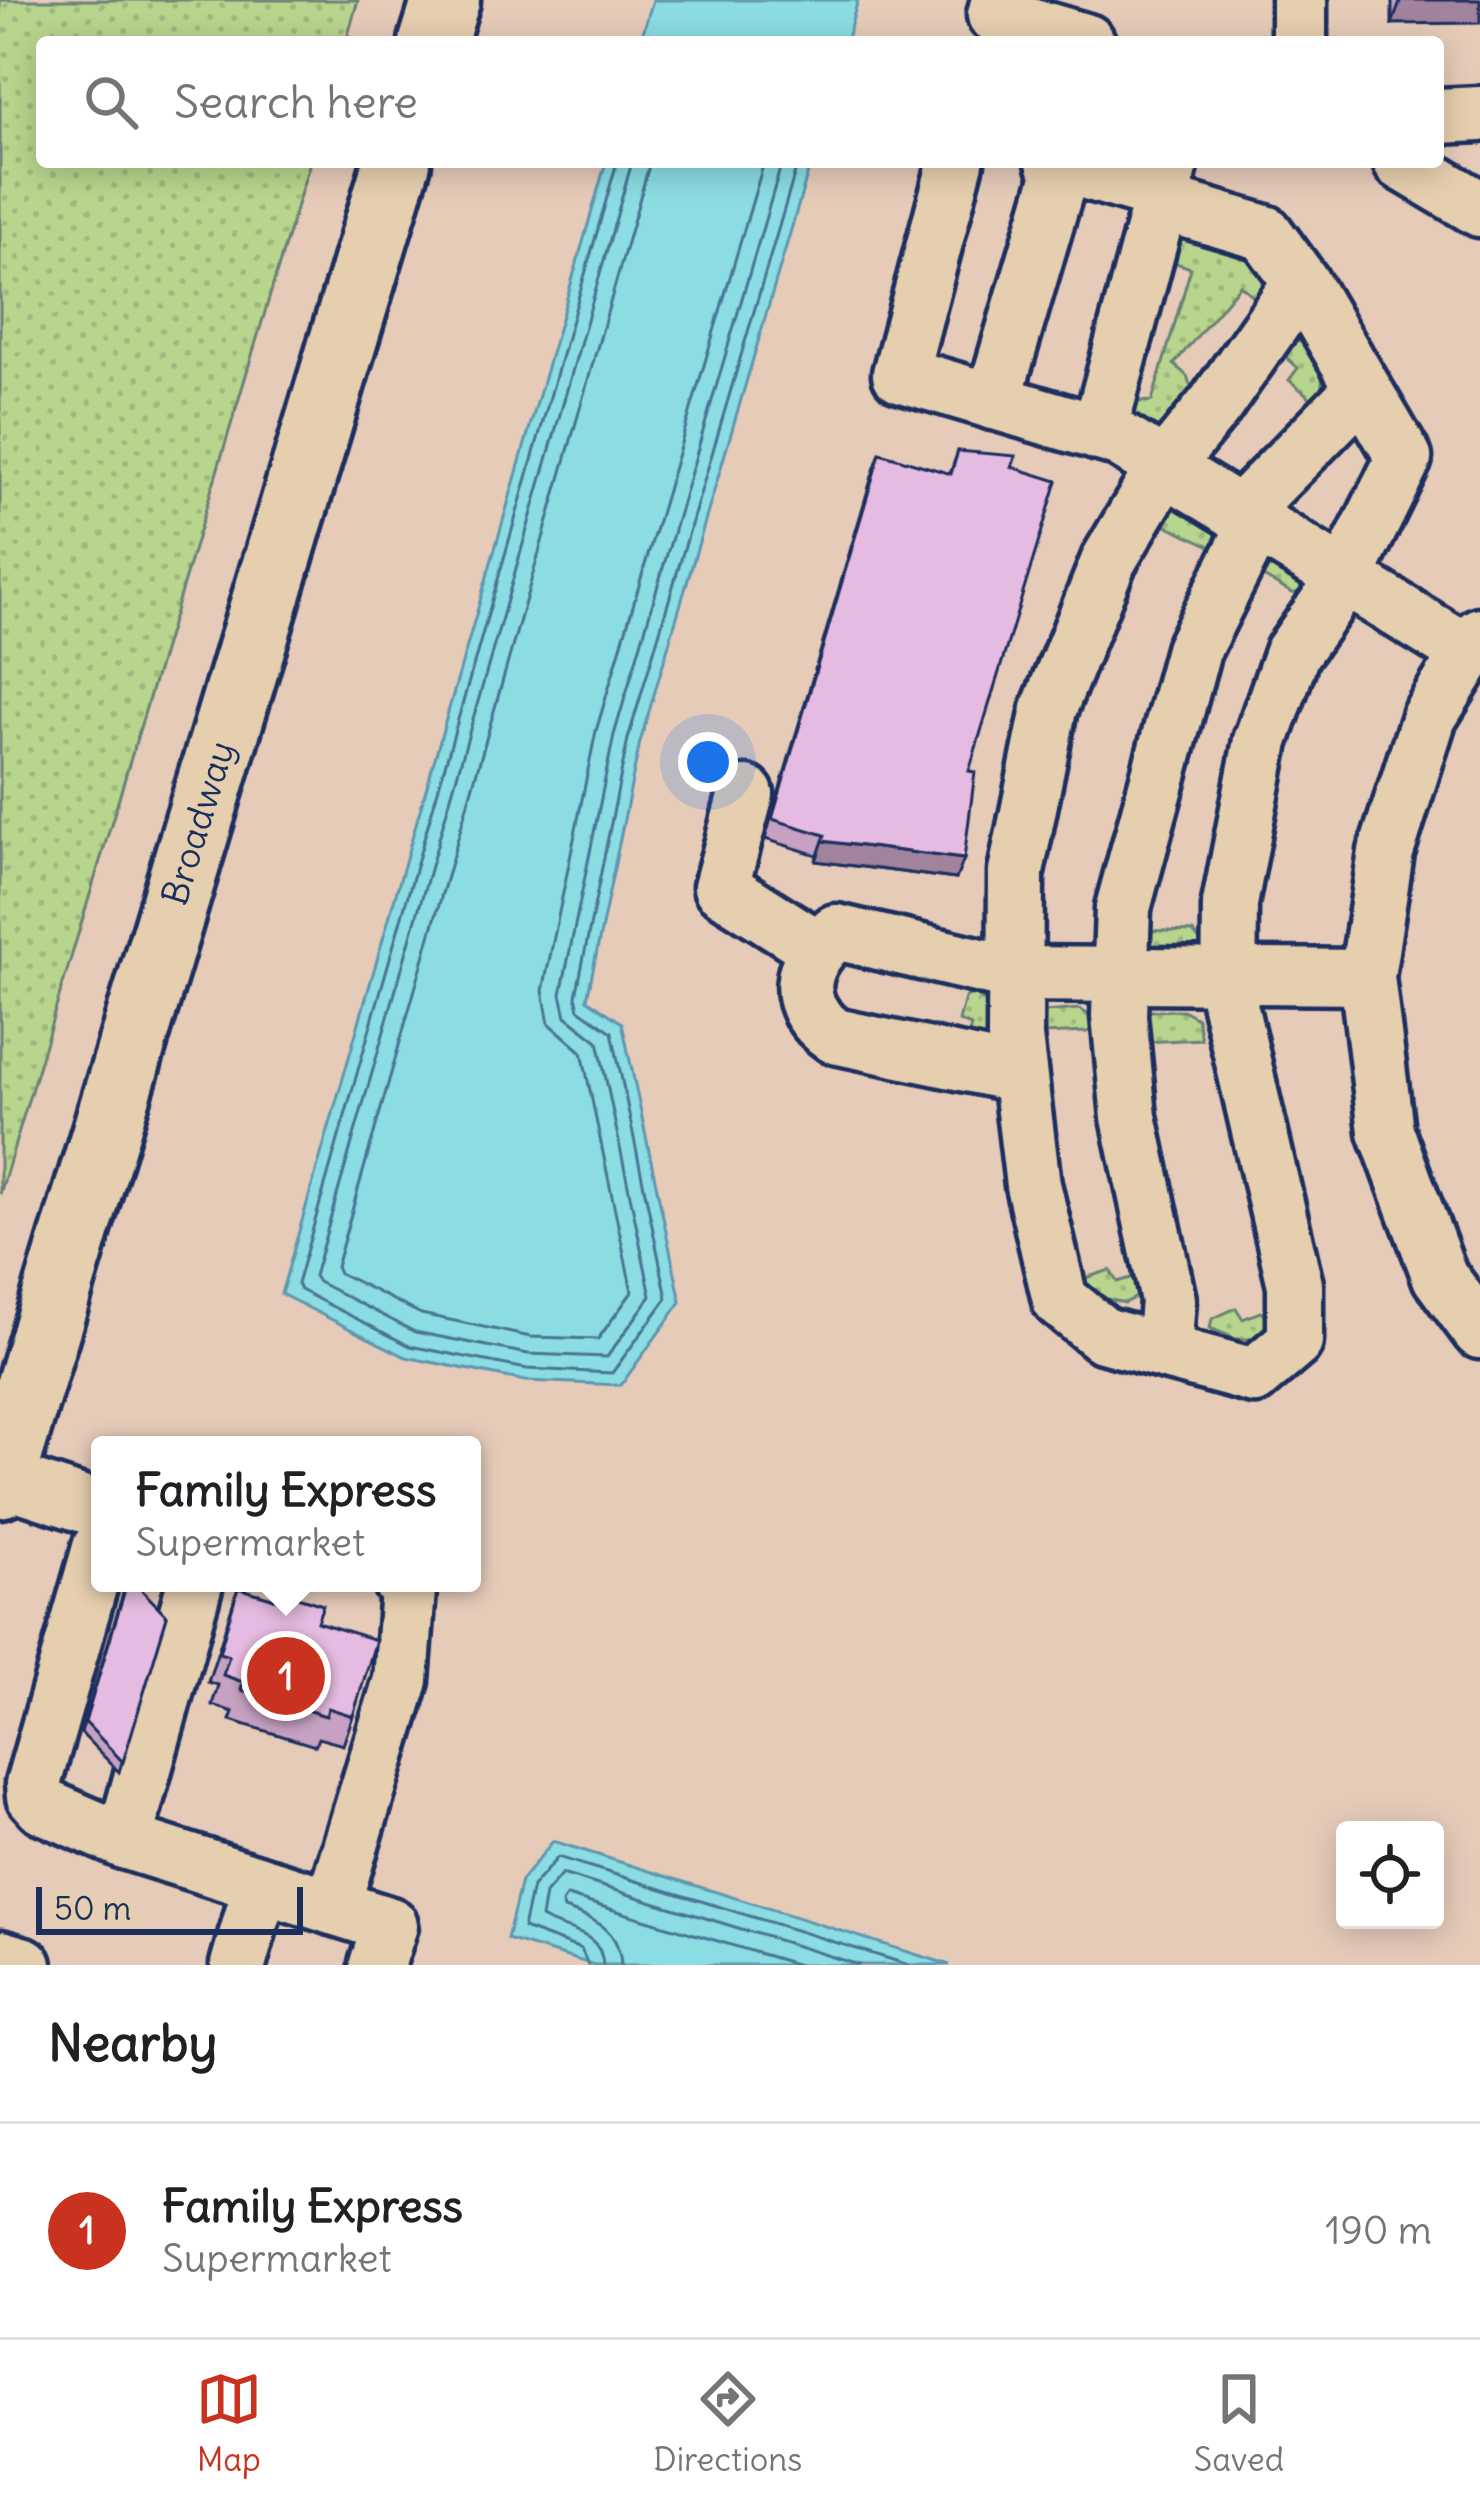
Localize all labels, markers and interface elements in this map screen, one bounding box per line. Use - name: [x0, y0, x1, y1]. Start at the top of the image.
- search box: [36, 36, 1444, 168]
- icon: search: [78, 69, 144, 135]
- text: Search here: [174, 74, 418, 130]
- your location: [678, 732, 738, 792]
- street label: Broadway: [152, 736, 244, 910]
- popup: [91, 1436, 481, 1592]
- text: Family Express: [135, 1462, 437, 1518]
- text: Supermarket: [135, 1518, 365, 1567]
- pin: 1: [247, 1631, 325, 1721]
- map controls: [1336, 1821, 1444, 1929]
- button: locate: [1336, 1821, 1444, 1929]
- scale bar: [36, 1881, 303, 1934]
- text: 50 m: [54, 1887, 131, 1929]
- text: Nearby: [48, 2011, 217, 2075]
- text: Family Express: [162, 2178, 463, 2234]
- text: 1: [79, 2206, 95, 2255]
- text: 190 m: [1325, 2206, 1432, 2255]
- text: Supermarket: [162, 2234, 392, 2283]
- tab: Map: [196, 2366, 262, 2480]
- tab: Directions: [653, 2366, 802, 2480]
- tab: Saved: [1194, 2366, 1284, 2480]

